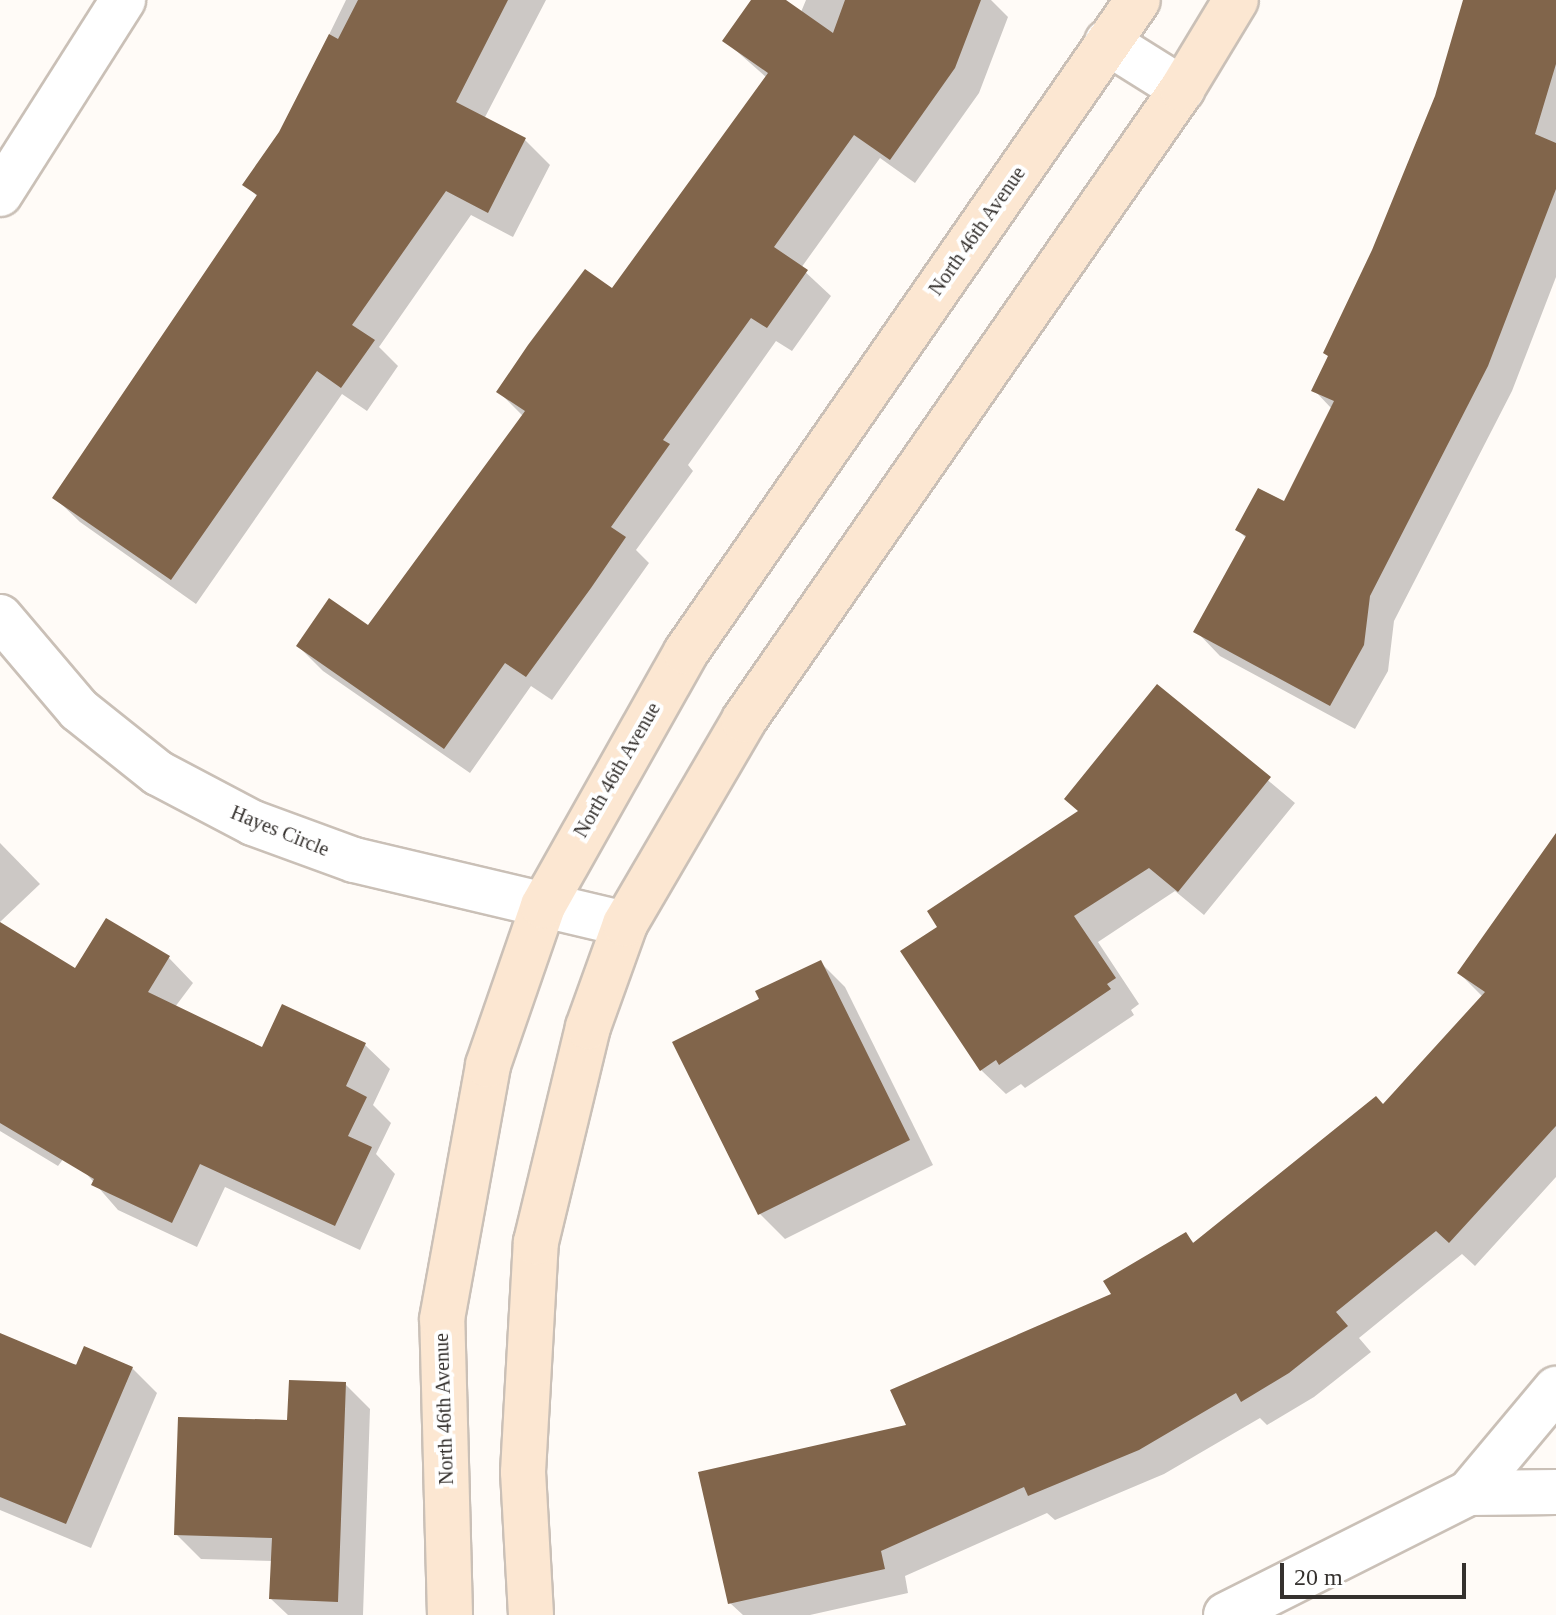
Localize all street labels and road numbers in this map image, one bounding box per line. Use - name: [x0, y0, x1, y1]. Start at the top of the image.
- street label: North 46th Avenue: [923, 161, 1031, 301]
- street label: North 46th Avenue: [568, 698, 666, 842]
- street label: Hayes Circle: [227, 800, 333, 862]
- street label: North 46th Avenue: [429, 1332, 459, 1486]

